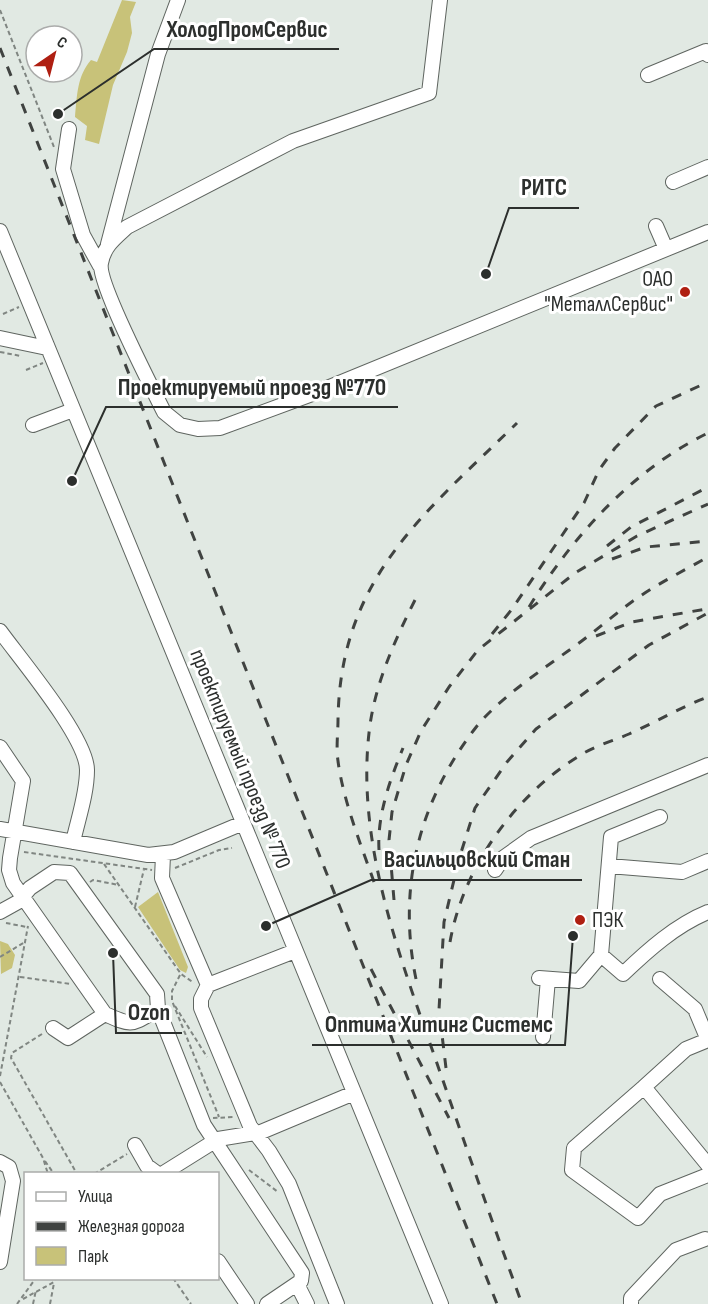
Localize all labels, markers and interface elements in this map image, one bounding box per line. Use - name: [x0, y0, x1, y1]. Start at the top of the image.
- callout: ХолодПромСервис: [154, 7, 339, 49]
- text: ХолодПромСервис: [165, 15, 328, 44]
- north arrow: [24, 24, 84, 84]
- text: С: [53, 33, 71, 53]
- callout: РИТС: [509, 166, 579, 208]
- text: РИТС: [521, 173, 567, 202]
- place label: ОАО "МеталлСервис": [544, 266, 673, 318]
- marker: ОАО "МеталлСервис": [678, 285, 692, 299]
- callout: Проектируемый проезд №770: [106, 365, 398, 407]
- text: Проектируемый проезд №770: [118, 373, 386, 402]
- street label: проектируемый проезд № 770: [184, 645, 296, 873]
- callout: Васильцовский Стан: [371, 838, 582, 880]
- text: Васильцовский Стан: [384, 845, 570, 874]
- place label: ПЭК: [592, 907, 623, 934]
- marker: ПЭК: [573, 913, 587, 927]
- callout: Ozon: [116, 991, 182, 1033]
- text: Ozon: [128, 998, 170, 1027]
- callout: Оптима Хитинг Системс: [312, 1003, 565, 1045]
- text: Оптима Хитинг Системс: [325, 1010, 553, 1039]
- legend: [24, 1172, 219, 1280]
- text: Улица: [78, 1186, 113, 1207]
- text: Железная дорога: [78, 1216, 185, 1237]
- text: Парк: [78, 1246, 109, 1267]

